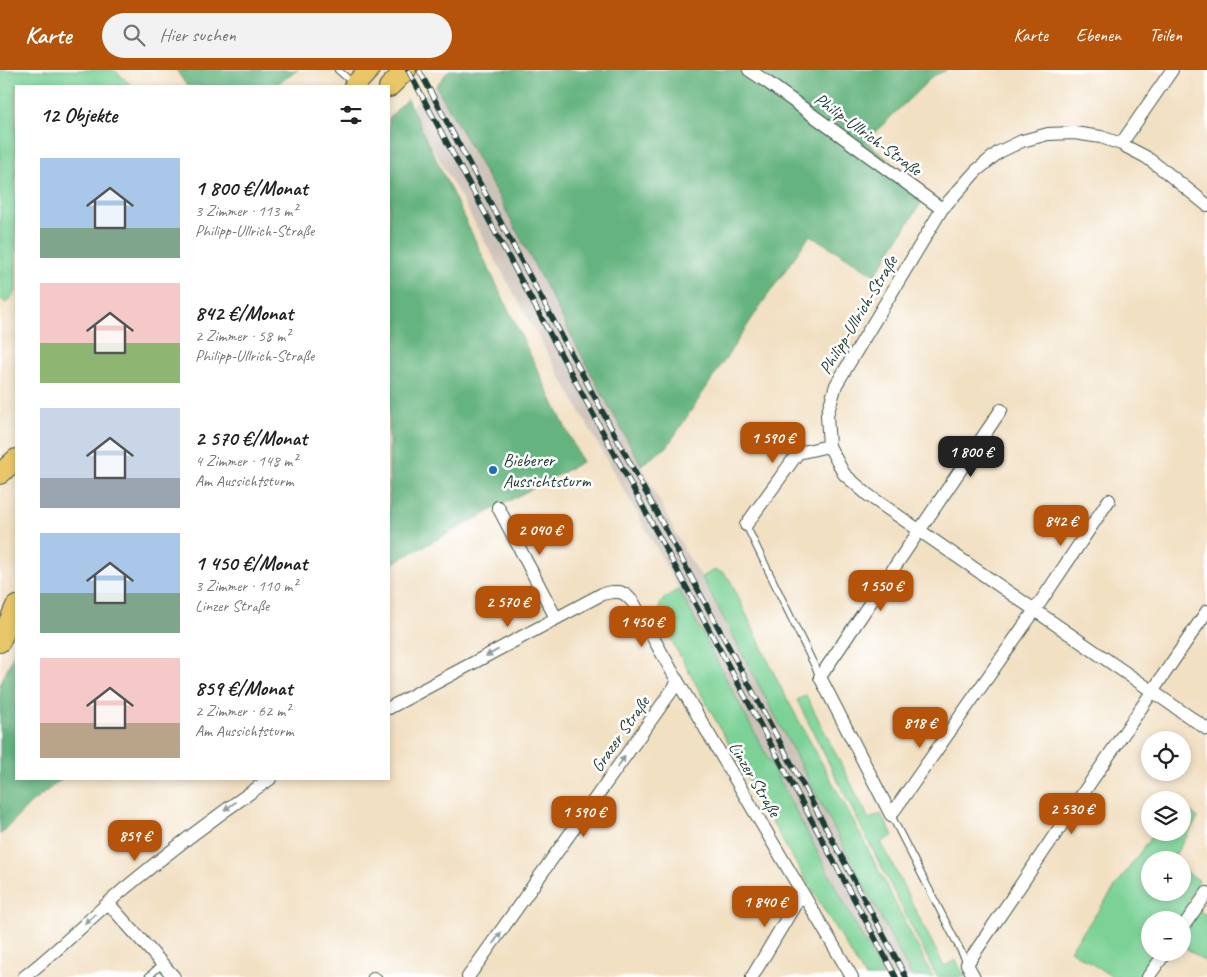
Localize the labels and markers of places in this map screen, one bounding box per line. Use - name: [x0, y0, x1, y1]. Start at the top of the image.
- pin: 1 590 €: [727, 422, 819, 464]
- pin: 1 800 €: [925, 436, 1017, 478]
- place label: Bieberer Aussichtsturm: [503, 449, 591, 492]
- marker: Bieberer Aussichtsturm: [487, 464, 499, 476]
- pin: 842 €: [1026, 504, 1096, 547]
- pin: 2 040 €: [494, 514, 586, 556]
- pin: 1 550 €: [835, 570, 927, 612]
- pin: 2 570 €: [462, 586, 554, 628]
- pin: 1 450 €: [596, 606, 688, 648]
- pin: 818 €: [885, 706, 955, 749]
- pin: 2 530 €: [1026, 792, 1118, 835]
- pin: 1 590 €: [538, 796, 630, 838]
- pin: 859 €: [100, 820, 170, 862]
- pin: 1 840 €: [719, 886, 811, 928]

